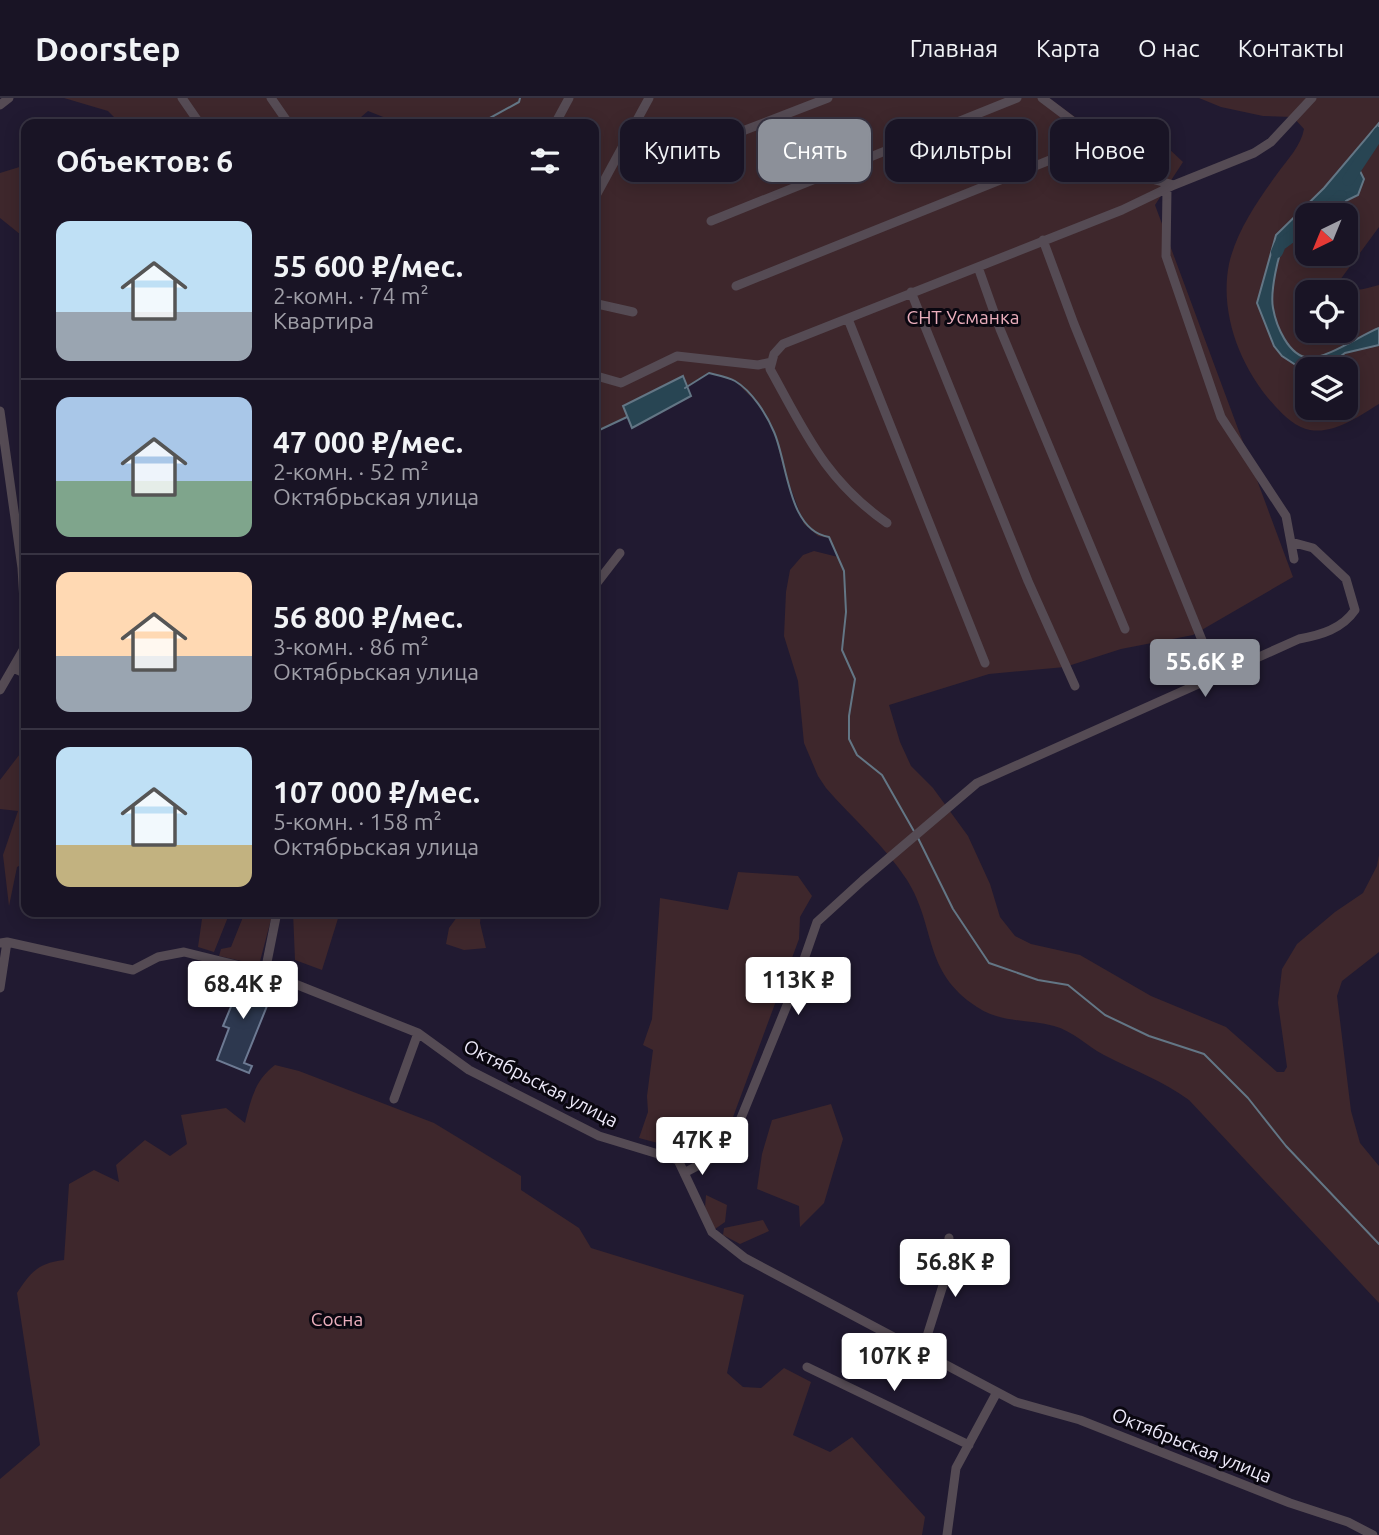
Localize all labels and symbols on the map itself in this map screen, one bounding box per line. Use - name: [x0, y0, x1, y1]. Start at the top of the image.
- north arrow: [1295, 203, 1358, 266]
- park label: СНТ Усманка: [906, 306, 1020, 328]
- pin: 55.6K ₽: [1140, 640, 1270, 699]
- pin: 113K ₽: [741, 958, 855, 1017]
- pin: 68.4K ₽: [178, 962, 308, 1021]
- street label: Октябрьская улица: [460, 1035, 622, 1131]
- pin: 47K ₽: [653, 1118, 751, 1177]
- pin: 56.8K ₽: [890, 1240, 1020, 1299]
- park label: Сосна: [311, 1308, 363, 1330]
- pin: 107K ₽: [837, 1334, 951, 1393]
- street label: Октябрьская улица: [1109, 1403, 1275, 1487]

